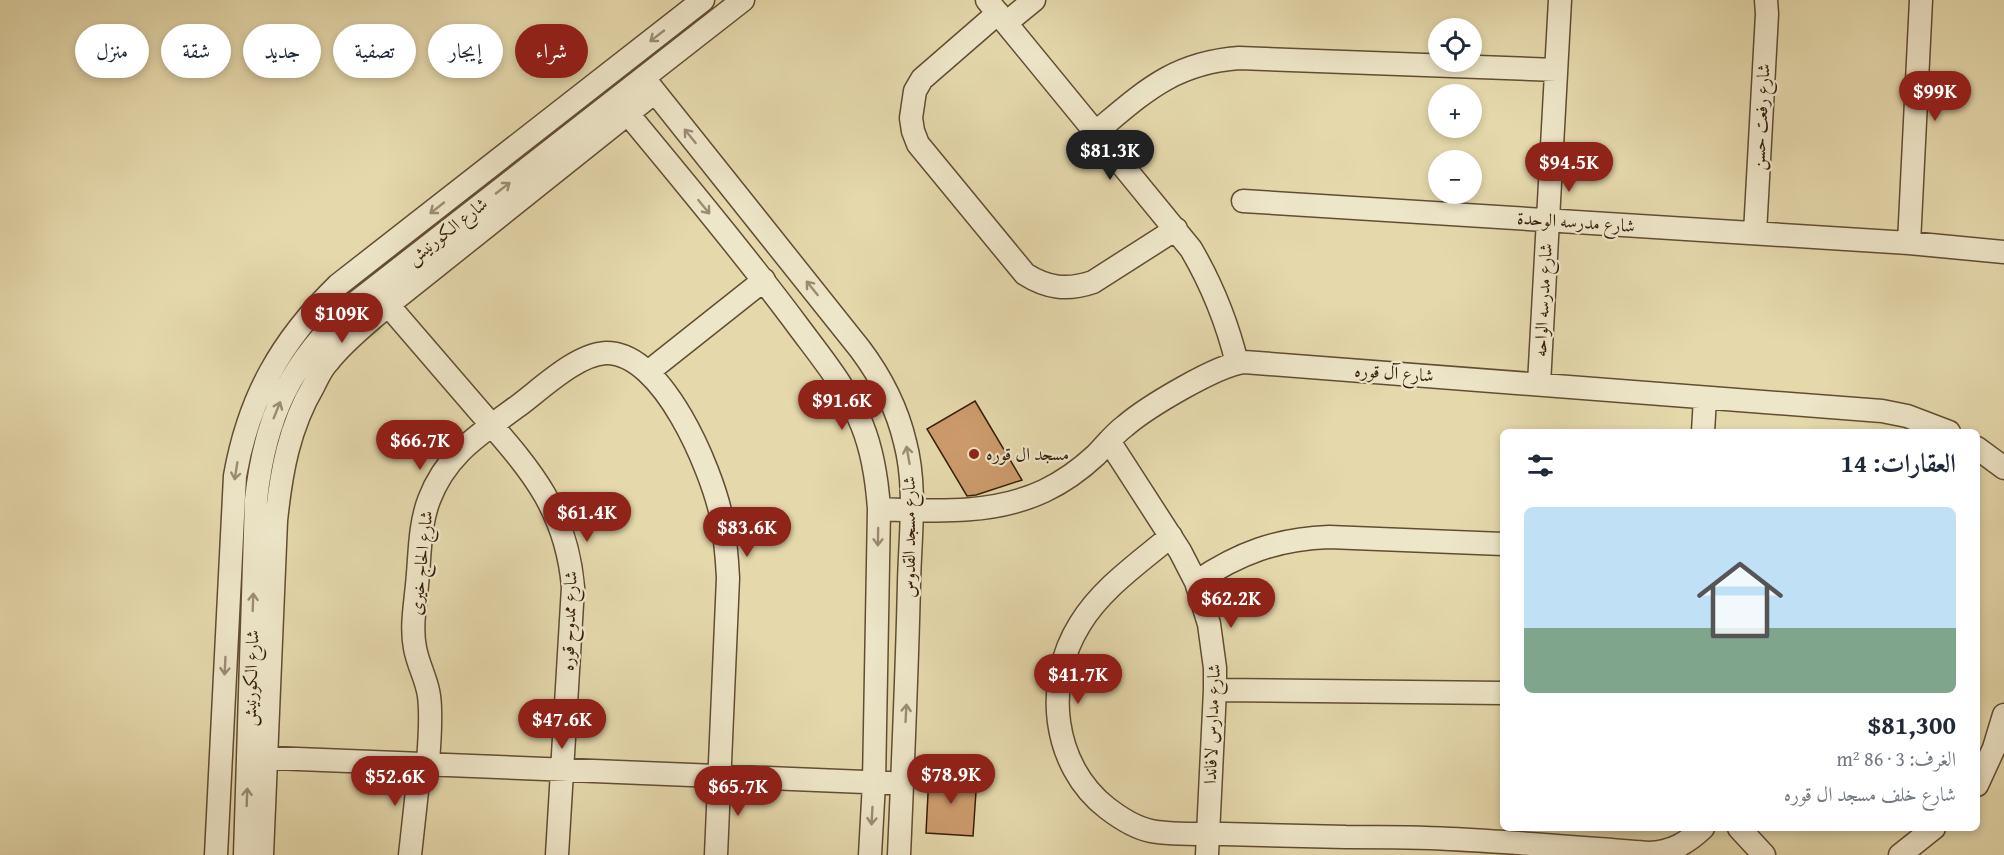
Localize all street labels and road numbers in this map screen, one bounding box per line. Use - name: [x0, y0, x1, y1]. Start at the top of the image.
- street label: شارع رفعت حسن: [1744, 63, 1779, 171]
- street label: شارع الكورنيش: [400, 190, 494, 273]
- street label: شارع مدرسه الوحدة: [1516, 204, 1636, 241]
- street label: شارع مدرسه الواحه: [1526, 242, 1561, 358]
- street label: شارع آل قوره: [1353, 356, 1435, 391]
- street label: شارع مسجد القدوس: [895, 476, 924, 598]
- street label: شارع الحاج خيرى: [402, 509, 442, 617]
- street label: شارع ممدوح قوره: [553, 570, 587, 672]
- street label: شارع الكورنيش: [235, 629, 268, 727]
- street label: شارع مدارس لافاندا: [1196, 663, 1229, 785]

